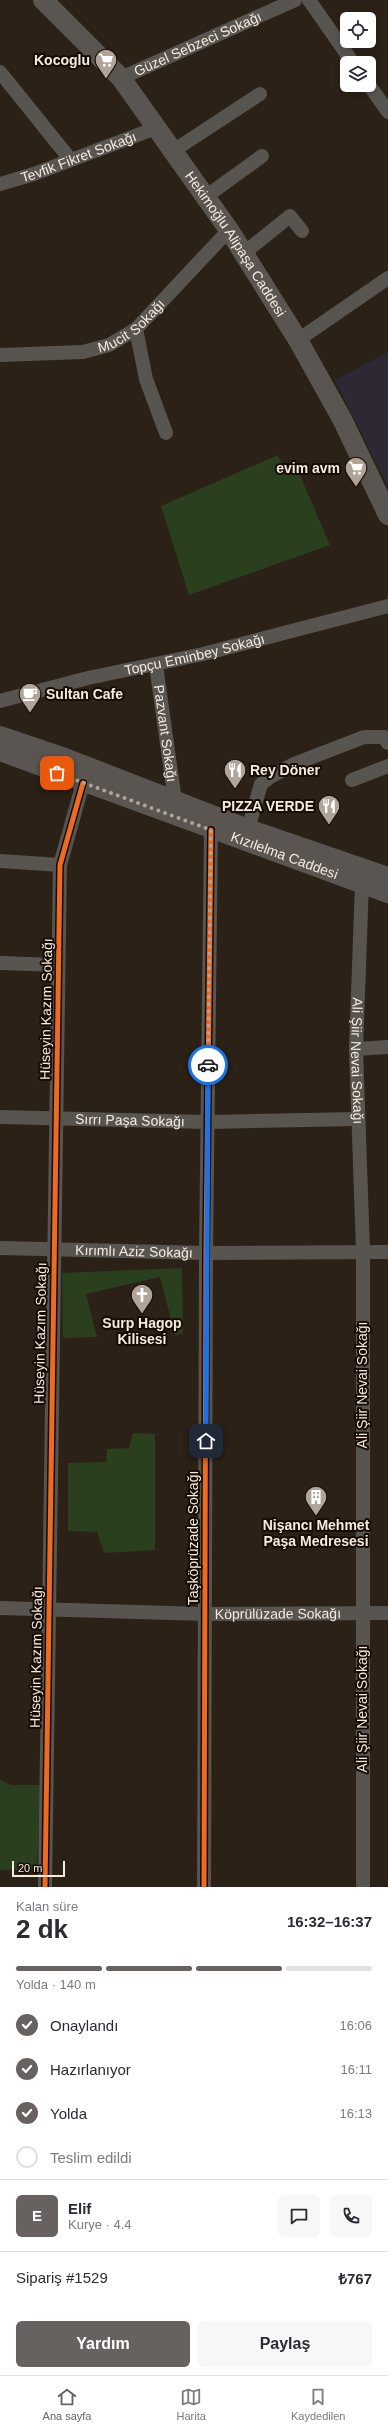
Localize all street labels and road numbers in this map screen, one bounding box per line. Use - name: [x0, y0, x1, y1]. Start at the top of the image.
- street label: Güzel Sebzeci Sokağı: [131, 8, 264, 79]
- street label: Tevfik Fikret Sokağı: [19, 128, 139, 186]
- street label: Hekimoğlu Alipaşa Caddesi: [182, 168, 289, 319]
- street label: Mucit Sokağı: [96, 296, 168, 356]
- street label: Topçu Eminbey Sokağı: [123, 630, 266, 678]
- street label: Pazvant Sokağı: [151, 684, 180, 783]
- street label: Kızılelma Caddesi: [229, 828, 340, 882]
- street label: Hüseyin Kazım Sokağı: [37, 938, 55, 1080]
- street label: Ali Şiir Nevai Sokağı: [348, 997, 367, 1125]
- street label: Sırrı Paşa Sokağı: [75, 1111, 185, 1129]
- street label: Kırımlı Aziz Sokağı: [75, 1242, 193, 1261]
- street label: Hüseyin Kazım Sokağı: [31, 1262, 49, 1404]
- street label: Ali Şiir Nevai Sokağı: [354, 1322, 370, 1448]
- street label: Taşköprüzade Sokağı: [185, 1471, 201, 1605]
- street label: Hüseyin Kazım Sokağı: [27, 1586, 45, 1728]
- street label: Köprülüzade Sokağı: [215, 1605, 341, 1622]
- street label: Ali Şiir Nevai Sokağı: [354, 1646, 370, 1772]

